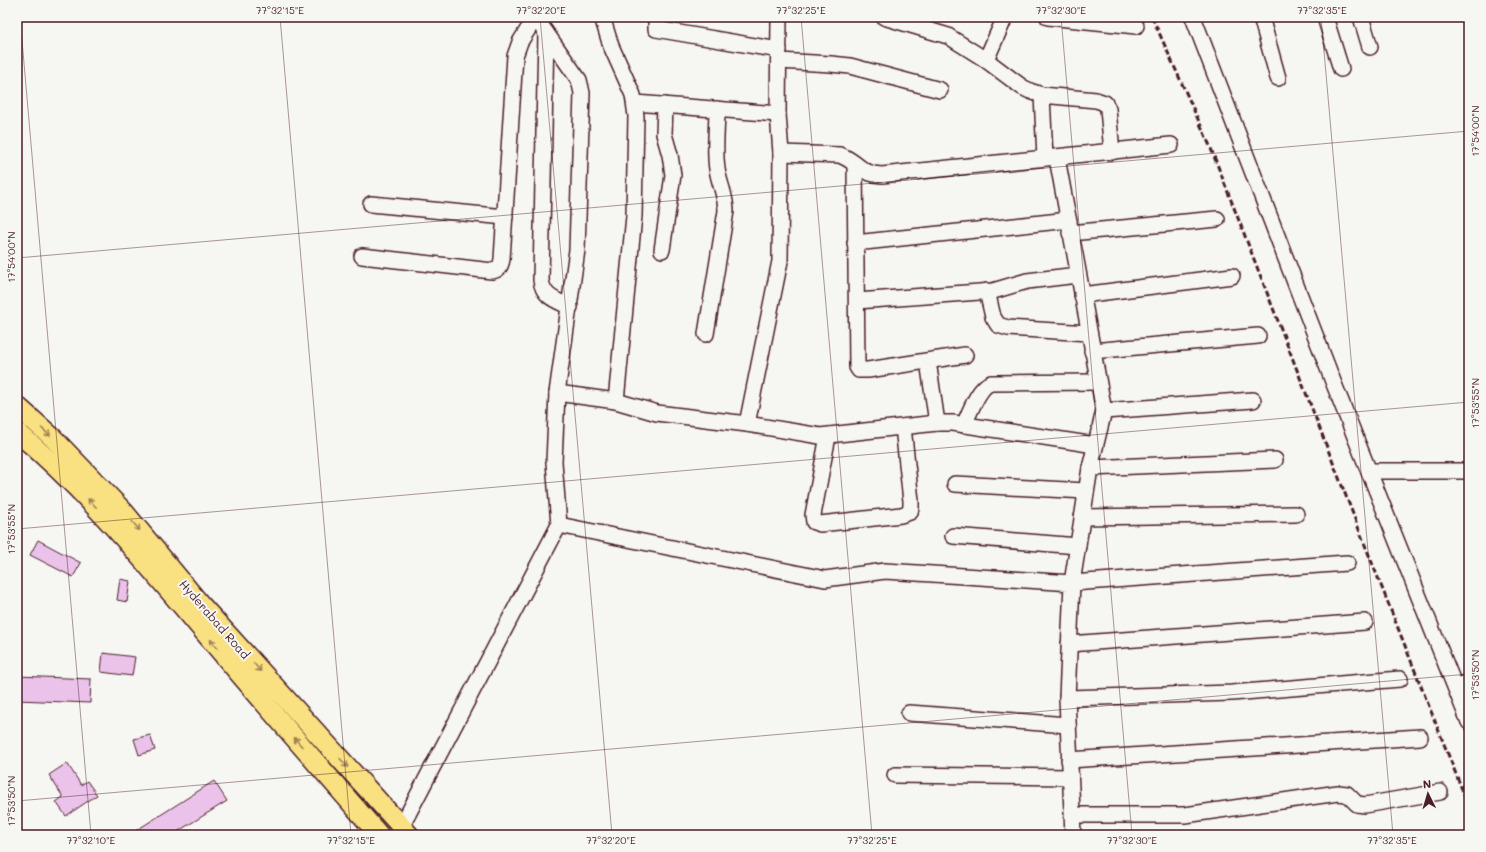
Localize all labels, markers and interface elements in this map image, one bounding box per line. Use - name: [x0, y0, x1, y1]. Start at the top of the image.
- text: 77°32'15"E: [256, 3, 304, 17]
- text: 77°32'20"E: [516, 3, 566, 17]
- text: 77°32'25"E: [776, 3, 826, 17]
- text: 77°32'30"E: [1036, 3, 1086, 17]
- text: 77°32'35"E: [1297, 3, 1347, 17]
- text: 17°54'00"N: [1468, 105, 1482, 157]
- text: 17°54'00"N: [4, 231, 18, 283]
- text: 17°53'55"N: [1468, 378, 1482, 428]
- one-way arrow: [41, 427, 51, 437]
- one-way arrow: [87, 498, 97, 508]
- text: 17°53'55"N: [4, 504, 18, 554]
- one-way arrow: [131, 521, 140, 531]
- street label: Hyderabad Road: [176, 576, 254, 662]
- one-way arrow: [209, 638, 218, 649]
- text: 17°53'50"N: [1468, 650, 1482, 700]
- one-way arrow: [252, 662, 262, 672]
- one-way arrow: [294, 737, 303, 747]
- one-way arrow: [340, 758, 349, 769]
- north arrow: [1408, 774, 1448, 814]
- text: 17°53'50"N: [4, 776, 18, 826]
- text: N: [1422, 776, 1432, 791]
- text: 77°32'10"E: [67, 833, 116, 847]
- text: 77°32'15"E: [327, 833, 375, 847]
- text: 77°32'20"E: [586, 833, 636, 847]
- text: 77°32'25"E: [847, 833, 897, 847]
- text: 77°32'30"E: [1107, 833, 1157, 847]
- text: 77°32'35"E: [1367, 833, 1417, 847]

